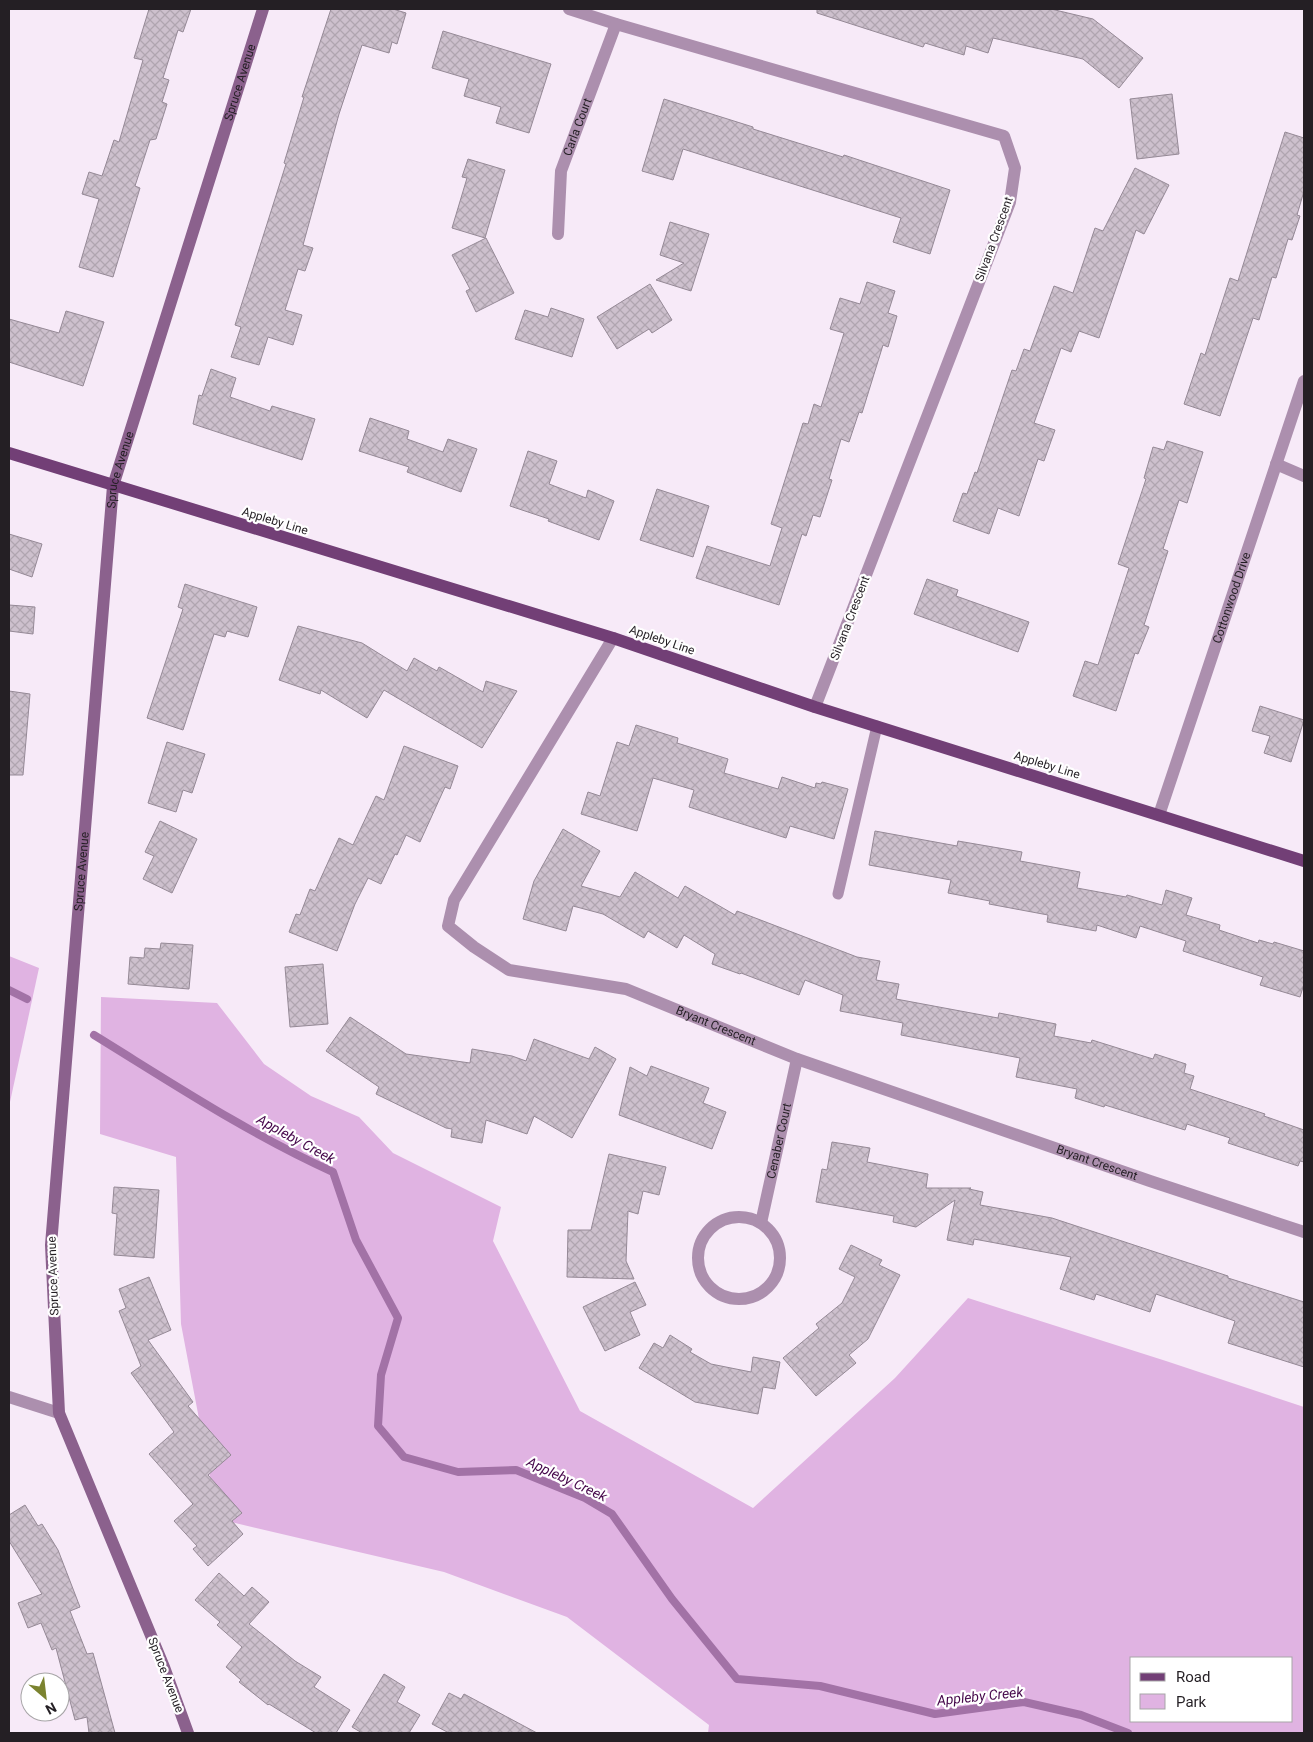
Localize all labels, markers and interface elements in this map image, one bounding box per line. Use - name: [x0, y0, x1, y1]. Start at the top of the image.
- street label: Spruce Avenue: [221, 42, 259, 122]
- street label: Carla Court: [560, 96, 595, 158]
- street label: Silvana Crescent: [972, 195, 1016, 283]
- street label: Spruce Avenue: [104, 430, 137, 509]
- street label: Appleby Line: [240, 504, 310, 538]
- street label: Cottonwood Drive: [1210, 550, 1253, 645]
- street label: Silvana Crescent: [828, 574, 872, 662]
- street label: Appleby Line: [627, 622, 697, 658]
- street label: Appleby Line: [1012, 748, 1082, 782]
- street label: Spruce Avenue: [71, 831, 92, 912]
- street label: Bryant Crescent: [674, 1003, 758, 1048]
- street label: Cenaber Court: [764, 1102, 794, 1180]
- water label: Appleby Creek: [253, 1111, 339, 1168]
- street label: Bryant Crescent: [1054, 1142, 1139, 1183]
- street label: Spruce Avenue: [45, 1236, 61, 1316]
- water label: Appleby Creek: [523, 1453, 611, 1505]
- street label: Spruce Avenue: [145, 1635, 187, 1715]
- legend: [1130, 1657, 1293, 1722]
- text: Road: [1176, 1668, 1210, 1686]
- north arrow: [20, 1672, 70, 1722]
- water label: Appleby Creek: [935, 1683, 1025, 1709]
- text: Park: [1176, 1693, 1207, 1711]
- text: N: [43, 1699, 59, 1718]

